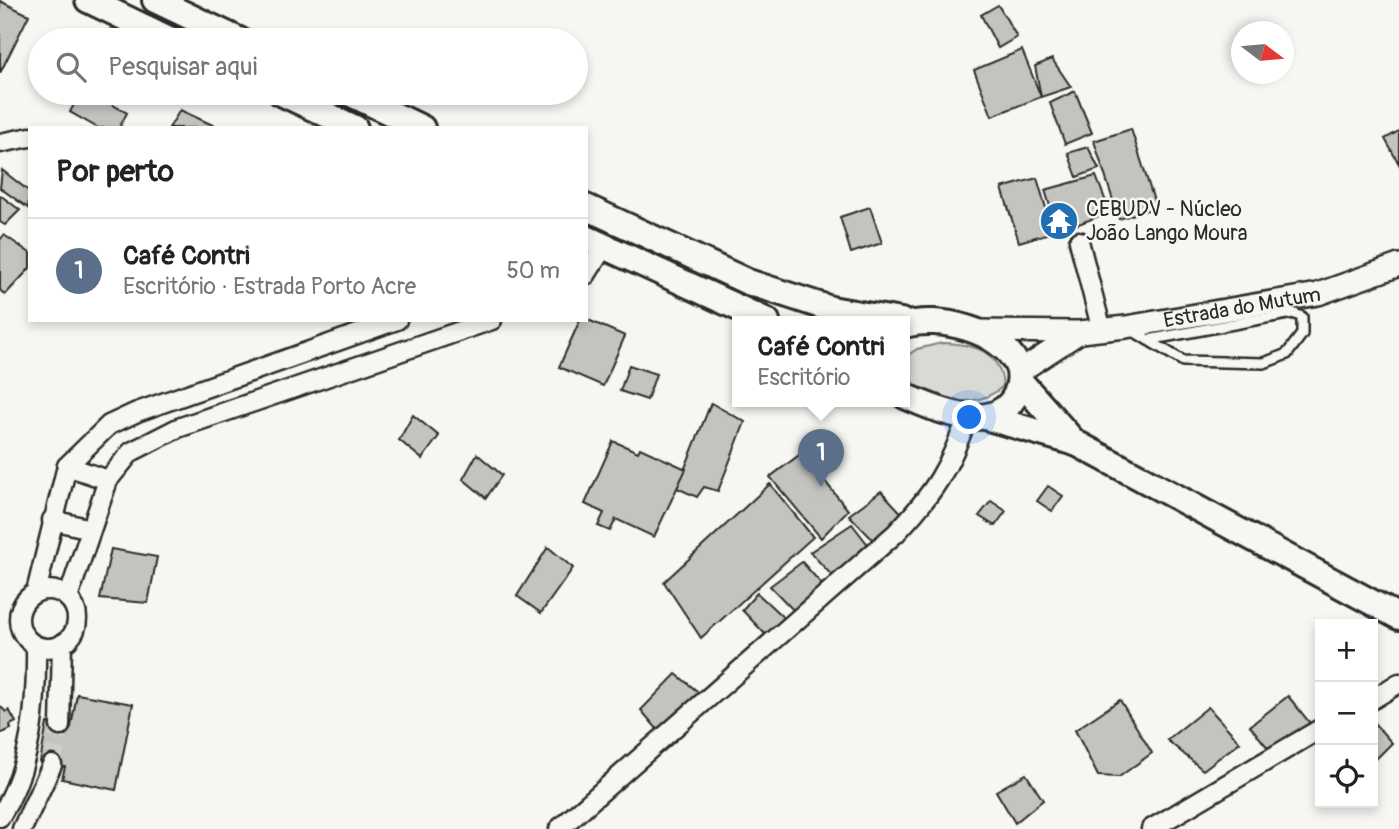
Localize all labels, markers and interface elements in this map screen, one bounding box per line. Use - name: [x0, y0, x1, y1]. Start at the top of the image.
- north arrow: [1231, 21, 1294, 84]
- search box: [28, 28, 588, 105]
- icon: search: [52, 48, 90, 86]
- text: Pesquisar aqui: [108, 51, 257, 83]
- text: Por perto: [56, 153, 174, 190]
- place label: CEBUDV - Núcleo João Lango Moura: [1086, 196, 1248, 247]
- temple icon: CEBUDV - Núcleo João Lango Moura: [1038, 200, 1080, 242]
- text: Café Contri: [123, 240, 250, 272]
- text: 1: [75, 256, 84, 285]
- text: 50 m: [506, 256, 560, 285]
- text: Escritório · Estrada Porto Acre: [123, 272, 416, 301]
- street label: Estrada do Mutum: [1161, 281, 1323, 334]
- popup: [732, 316, 910, 407]
- text: Café Contri: [758, 331, 884, 363]
- text: Escritório: [758, 363, 850, 392]
- your location: [952, 400, 986, 434]
- pin: 1: [798, 429, 844, 487]
- map controls: [1315, 619, 1378, 808]
- button: +: [1315, 619, 1378, 682]
- button: −: [1315, 682, 1378, 745]
- button: locate: [1315, 745, 1378, 808]

